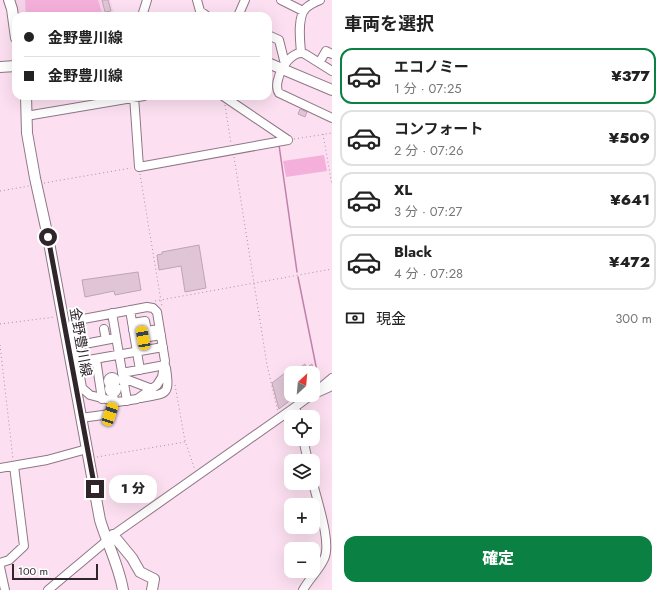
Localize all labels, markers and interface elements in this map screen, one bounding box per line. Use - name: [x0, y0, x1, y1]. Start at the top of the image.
- text: 車両を選択: [344, 11, 434, 37]
- text: 金野豊川線: [48, 27, 123, 49]
- text: エコノミー: [394, 56, 469, 78]
- icon: car: [346, 58, 382, 94]
- text: 金野豊川線: [48, 65, 123, 87]
- text: ¥377: [611, 65, 650, 87]
- text: 1 分 · 07:25: [394, 79, 462, 98]
- text: コンフォート: [394, 118, 484, 140]
- icon: car: [346, 120, 382, 156]
- text: ¥509: [609, 127, 650, 149]
- text: 2 分 · 07:26: [394, 141, 463, 160]
- text: XL: [394, 179, 412, 201]
- icon: car: [346, 182, 382, 218]
- text: ¥641: [610, 189, 650, 211]
- text: 3 分 · 07:27: [394, 202, 462, 221]
- route start: [39, 228, 57, 246]
- text: Black: [394, 241, 432, 263]
- icon: car: [346, 244, 382, 280]
- text: ¥472: [609, 251, 650, 273]
- text: 4 分 · 07:28: [394, 264, 463, 283]
- street label: 金野豊川線: [65, 306, 97, 378]
- icon: cash: [344, 307, 366, 329]
- text: 現金: [376, 308, 406, 330]
- text: 300 m: [615, 309, 652, 328]
- car: [135, 325, 151, 351]
- north arrow: [284, 366, 320, 402]
- map controls: [284, 366, 320, 578]
- car: [100, 401, 120, 427]
- button: locate: [284, 410, 320, 446]
- button: layers: [284, 454, 320, 490]
- callout: 1 分: [109, 475, 157, 503]
- text: 1 分: [121, 479, 145, 498]
- route end: [86, 480, 104, 498]
- button: +: [284, 498, 320, 534]
- button: 確定: [344, 536, 652, 582]
- button: −: [284, 542, 320, 578]
- scale bar: [12, 562, 98, 581]
- text: 100 m: [18, 563, 48, 579]

